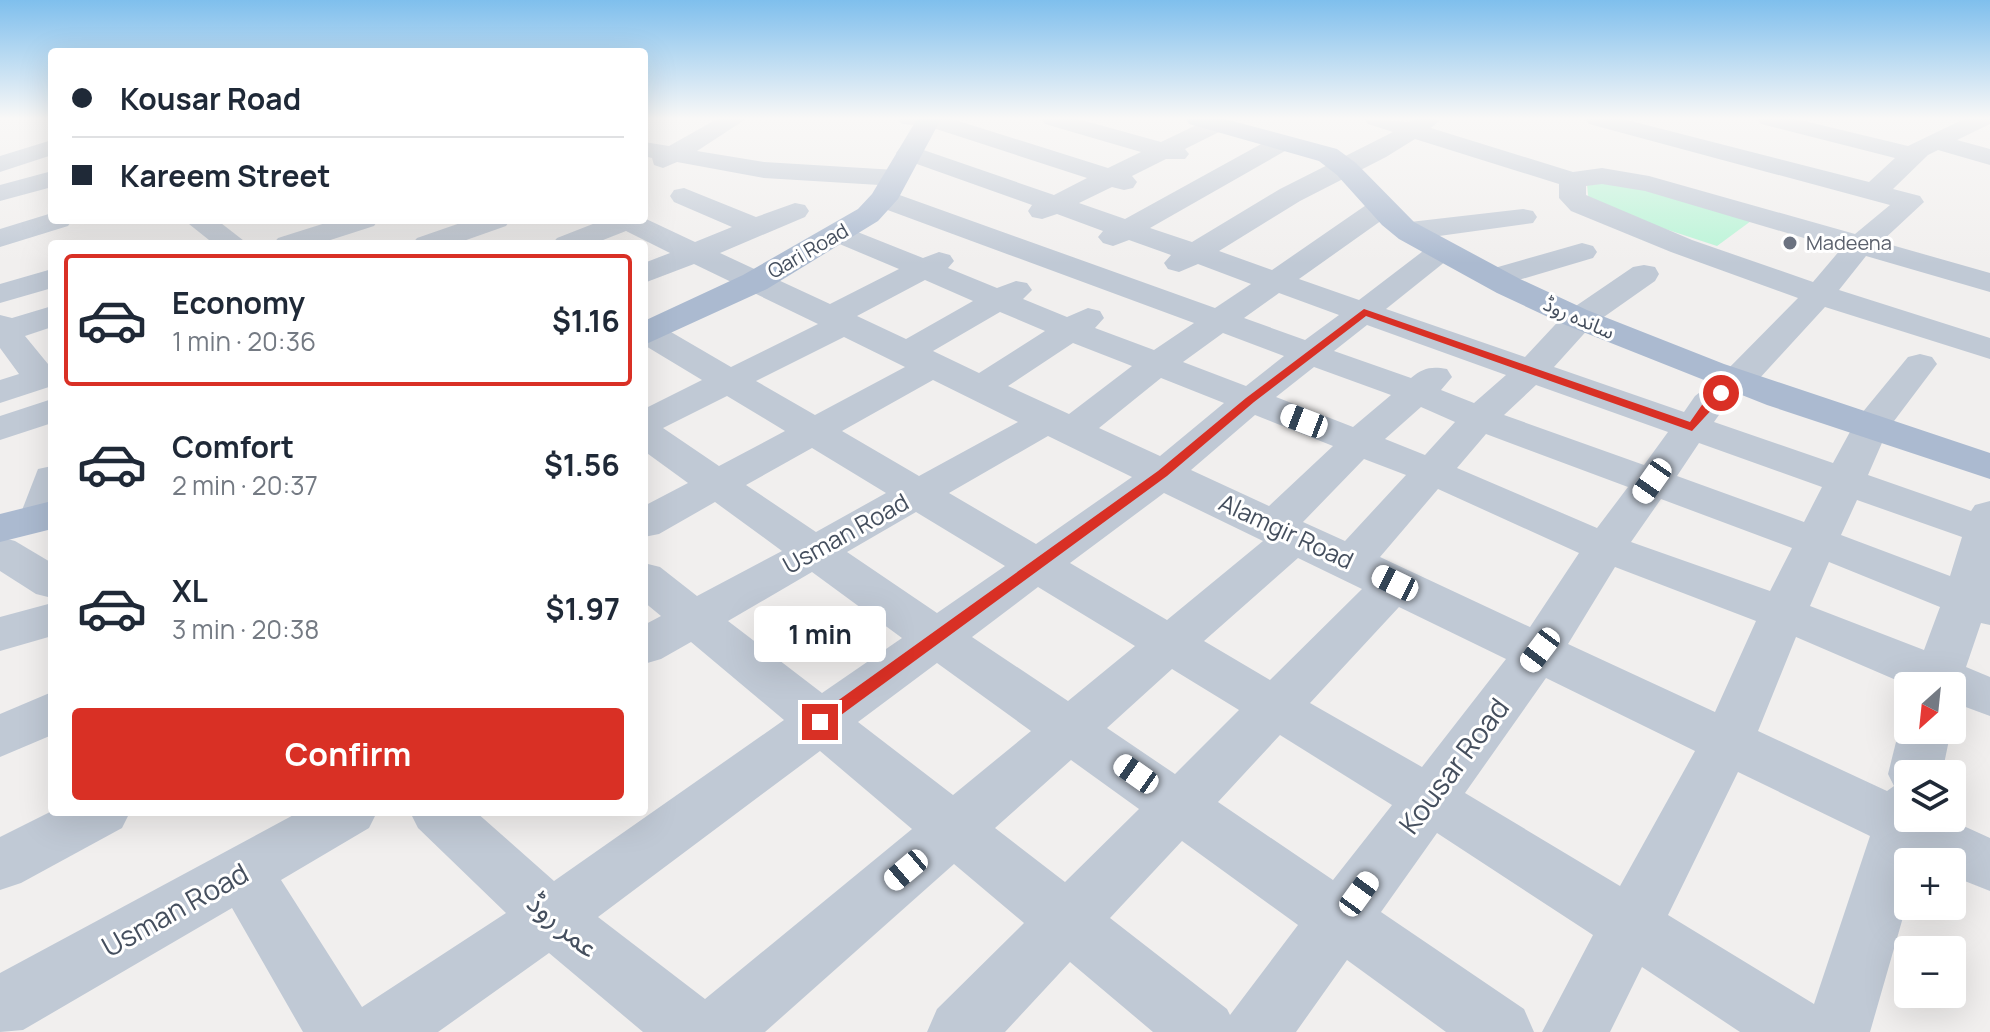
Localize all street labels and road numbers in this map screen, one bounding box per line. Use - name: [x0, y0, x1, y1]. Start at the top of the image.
- street label: Qari Road: [763, 217, 853, 284]
- street label: ساندہ روڈ: [1539, 290, 1619, 345]
- street label: Usman Road: [776, 485, 914, 581]
- street label: Alamgir Road: [1214, 485, 1359, 576]
- street label: Kousar Road: [1390, 690, 1517, 841]
- street label: Usman Road: [94, 853, 255, 965]
- street label: عمر روڈ: [520, 883, 608, 965]

